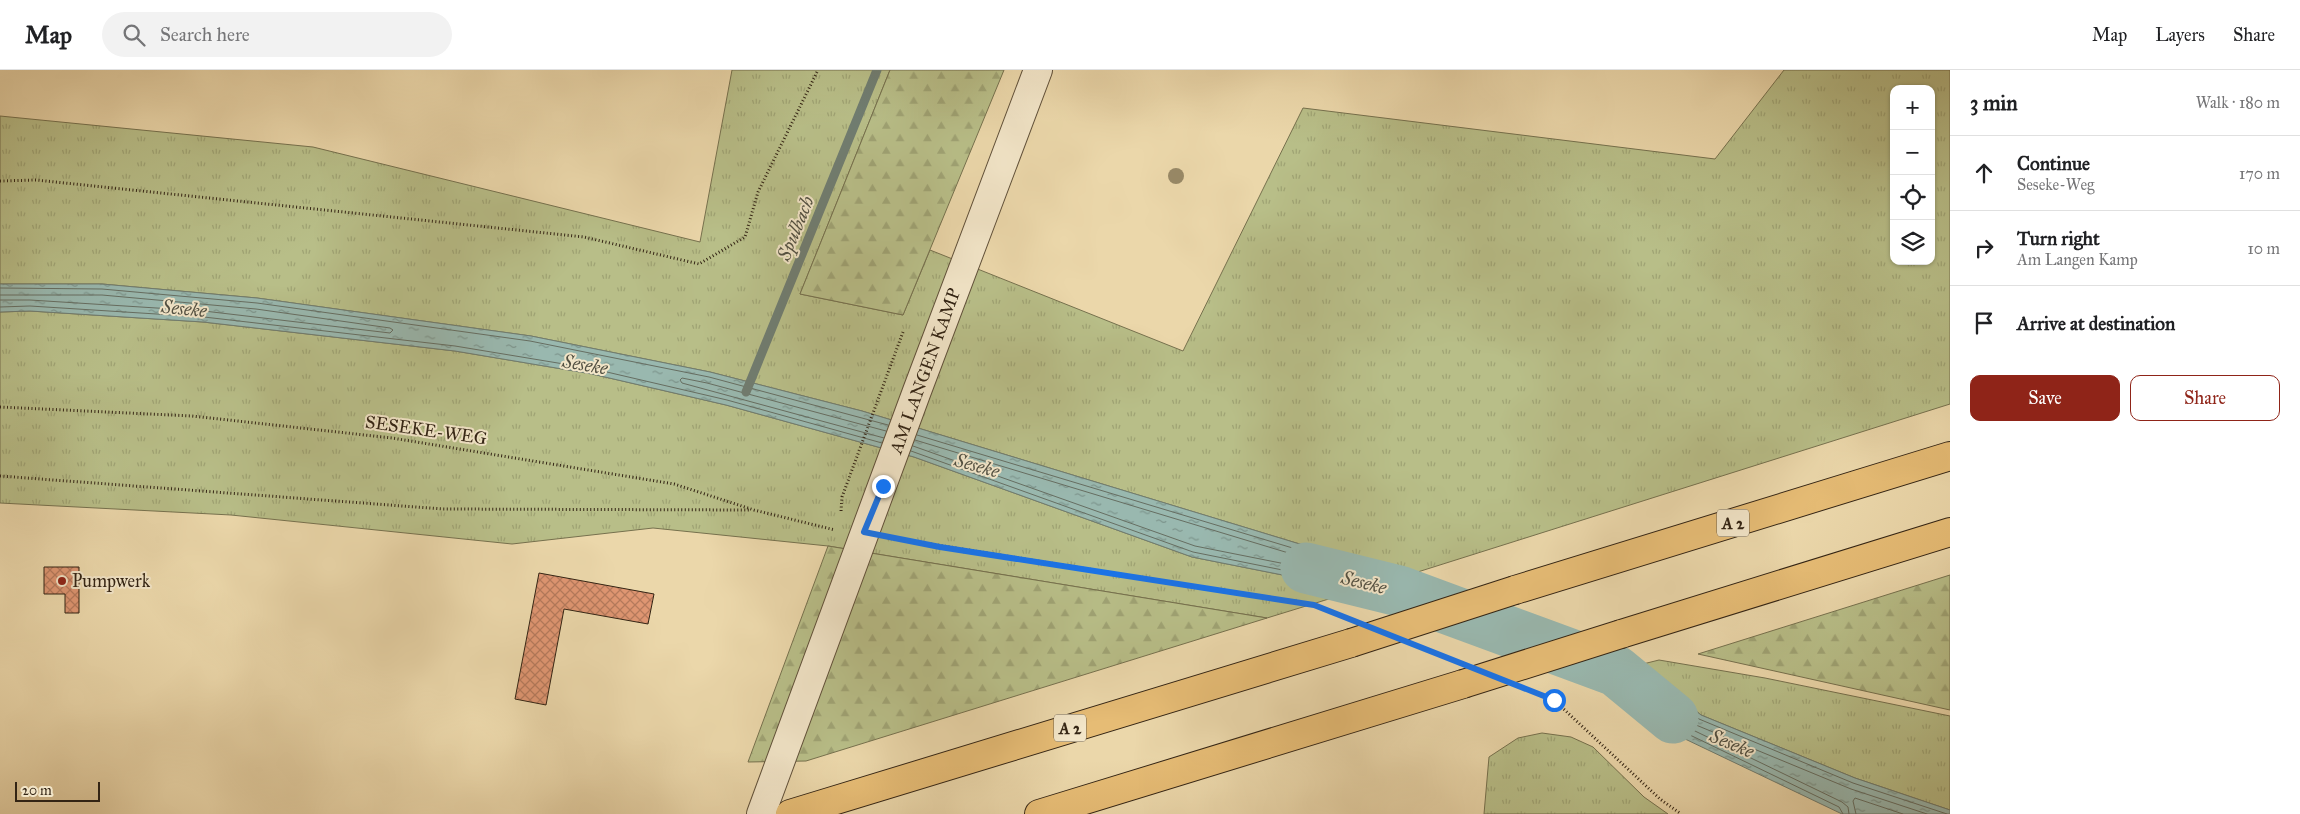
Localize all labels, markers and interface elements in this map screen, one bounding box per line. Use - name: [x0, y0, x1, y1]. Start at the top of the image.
- search box: [102, 12, 452, 57]
- text: Map: [25, 20, 72, 50]
- icon: search: [120, 21, 148, 49]
- text: Search here: [160, 23, 250, 46]
- text: Map: [2092, 24, 2127, 46]
- text: Layers: [2155, 24, 2205, 46]
- text: Share: [2233, 24, 2275, 46]
- map controls: [1890, 85, 1935, 265]
- button: +: [1890, 85, 1935, 130]
- text: 3 min: [1970, 90, 2018, 116]
- text: Walk · 180 m: [2196, 93, 2280, 112]
- button: −: [1890, 130, 1935, 175]
- text: Continue: [2017, 152, 2090, 175]
- icon: ahead: [1970, 159, 1998, 187]
- text: 170 m: [2239, 164, 2280, 183]
- button: locate: [1890, 175, 1935, 220]
- text: Seseke-Weg: [2017, 175, 2095, 194]
- water label: Spulbach: [772, 193, 820, 265]
- button: layers: [1890, 220, 1935, 265]
- text: Turn right: [2017, 227, 2100, 250]
- icon: right: [1970, 234, 1998, 262]
- text: 10 m: [2248, 239, 2280, 258]
- text: Am Langen Kamp: [2017, 250, 2138, 269]
- street label: AM LANGEN KAMP: [884, 285, 965, 458]
- water label: Seseke: [159, 295, 209, 322]
- icon: arrive: [1970, 309, 1998, 337]
- text: Arrive at destination: [2017, 312, 2175, 335]
- water label: Seseke: [560, 349, 610, 380]
- button: Save: [1970, 375, 2120, 421]
- button: Share: [2130, 375, 2280, 421]
- street label: SESEKE-WEG: [364, 411, 488, 449]
- water label: Seseke: [951, 448, 1003, 483]
- route end: [872, 475, 895, 498]
- road number: A 2: [1717, 509, 1749, 536]
- water label: Seseke: [1338, 566, 1390, 599]
- place label: Pumpwerk: [72, 570, 151, 592]
- marker: Pumpwerk: [56, 575, 68, 587]
- route start: [1543, 689, 1566, 712]
- road number: A 2: [1054, 714, 1086, 741]
- water label: Seseke: [1705, 724, 1758, 763]
- scale bar: [15, 779, 100, 802]
- text: 20 m: [22, 782, 52, 799]

